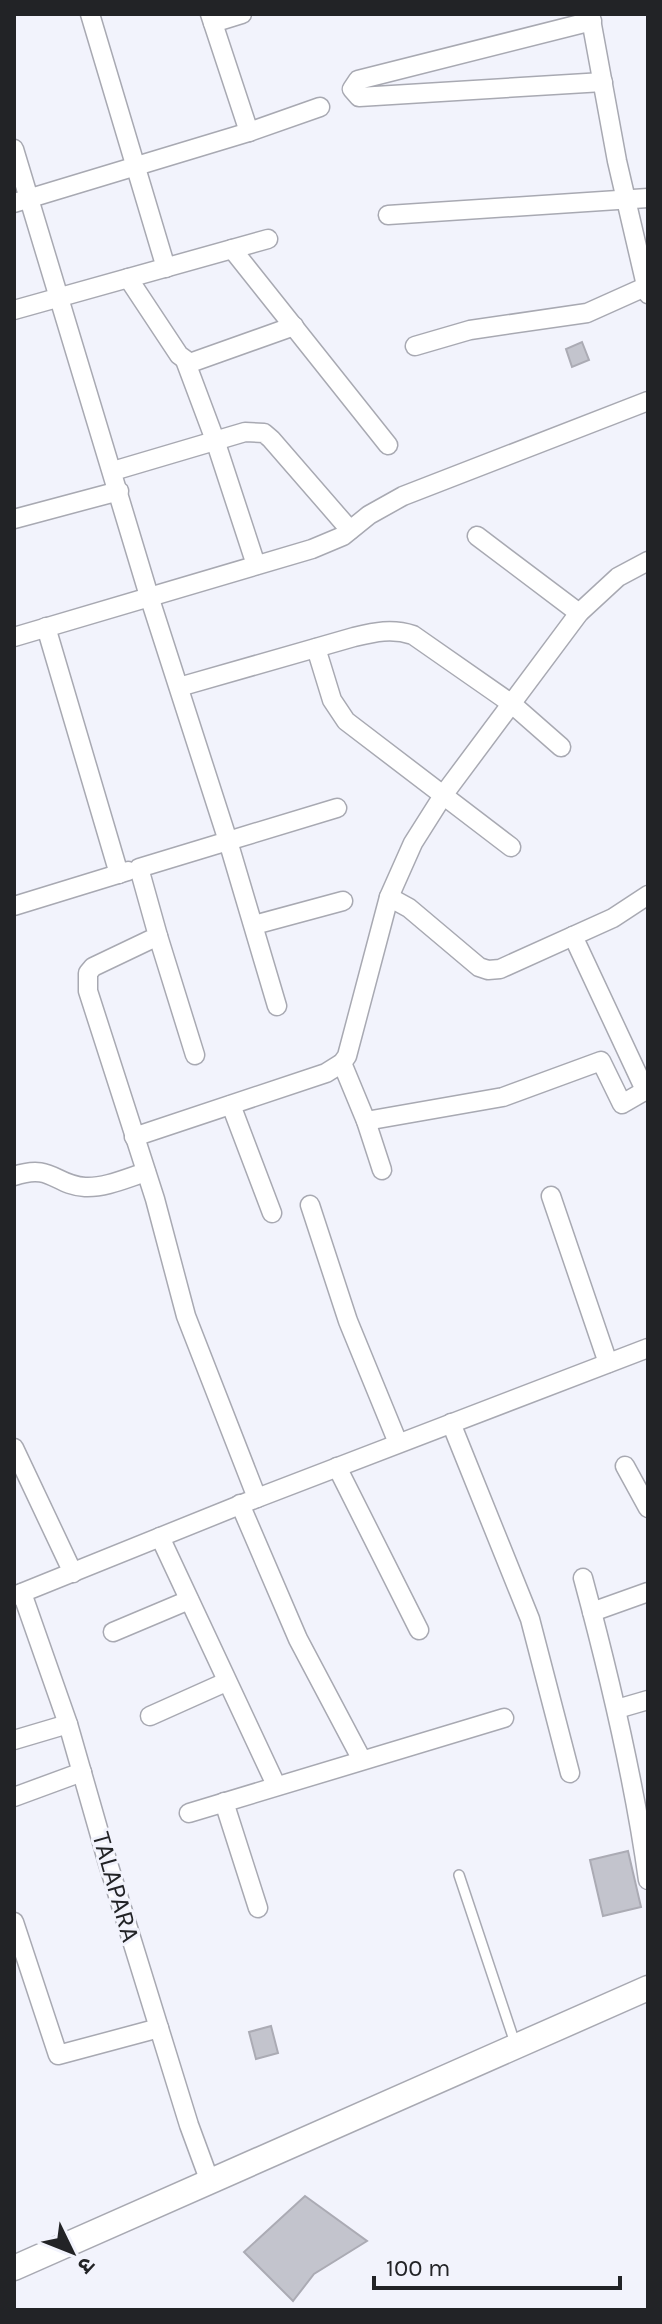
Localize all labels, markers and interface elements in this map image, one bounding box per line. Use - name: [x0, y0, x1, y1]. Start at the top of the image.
- street label: TALAPARA: [86, 1828, 147, 1946]
- north arrow: [32, 2212, 112, 2292]
- scale bar: [374, 2240, 620, 2290]
- text: उ: [71, 2251, 100, 2279]
- text: 100 m: [386, 2254, 451, 2282]

